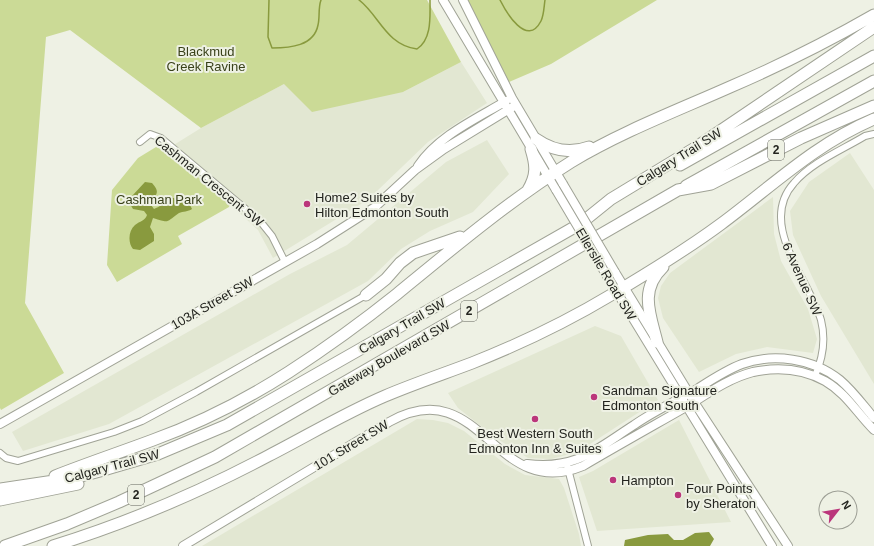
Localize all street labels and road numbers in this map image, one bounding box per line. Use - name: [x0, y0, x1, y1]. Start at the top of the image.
- street label: Calgary Trail SW: [634, 124, 725, 189]
- street label: Cashman Crescent SW: [152, 132, 267, 230]
- road number: 2: [768, 140, 784, 160]
- street label: Ellerslie Road SW: [573, 225, 640, 323]
- street label: 6 Avenue SW: [779, 240, 825, 319]
- street label: 103A Street SW: [168, 273, 256, 333]
- street label: Calgary Trail SW: [356, 295, 449, 357]
- road number: 2: [461, 301, 477, 321]
- street label: Gateway Boulevard SW: [325, 317, 453, 399]
- street label: 101 Street SW: [311, 416, 392, 473]
- street label: Calgary Trail SW: [63, 446, 162, 486]
- road number: 2: [128, 485, 144, 505]

